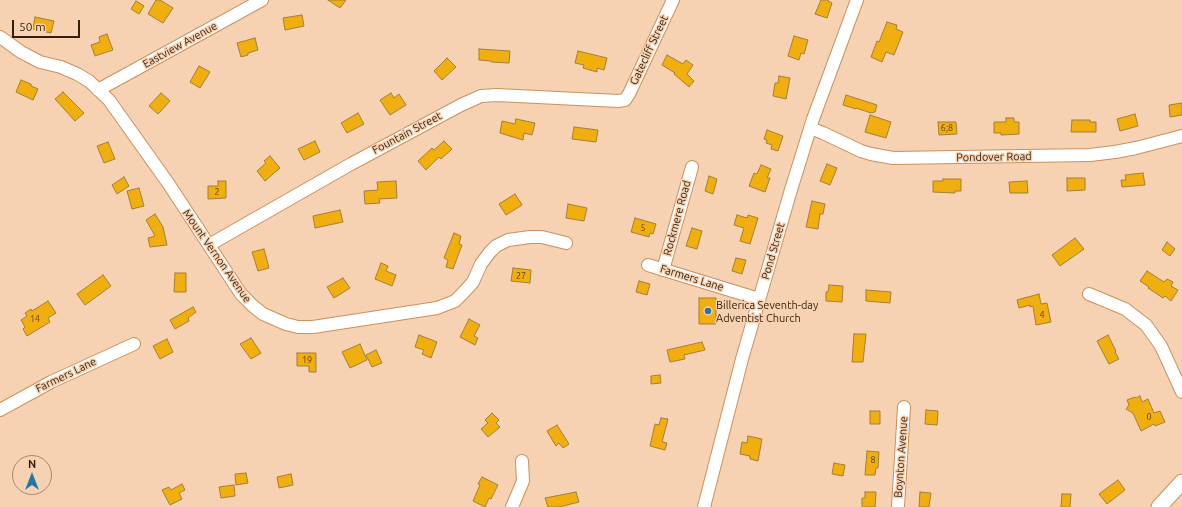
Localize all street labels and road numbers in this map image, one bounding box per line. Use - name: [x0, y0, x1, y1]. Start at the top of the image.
- street label: Gatecliff Street: [627, 13, 671, 87]
- street label: Eastview Avenue: [140, 19, 220, 71]
- street label: Fountain Street: [370, 109, 444, 157]
- street label: Pondover Road: [956, 150, 1032, 164]
- street label: Rockmere Road: [661, 179, 693, 257]
- street label: Mount Vernon Avenue: [180, 207, 254, 305]
- street label: Pond Street: [759, 221, 787, 281]
- street label: Farmers Lane: [659, 262, 725, 294]
- street label: Farmers Lane: [34, 355, 98, 395]
- street label: Boynton Avenue: [892, 416, 910, 498]

